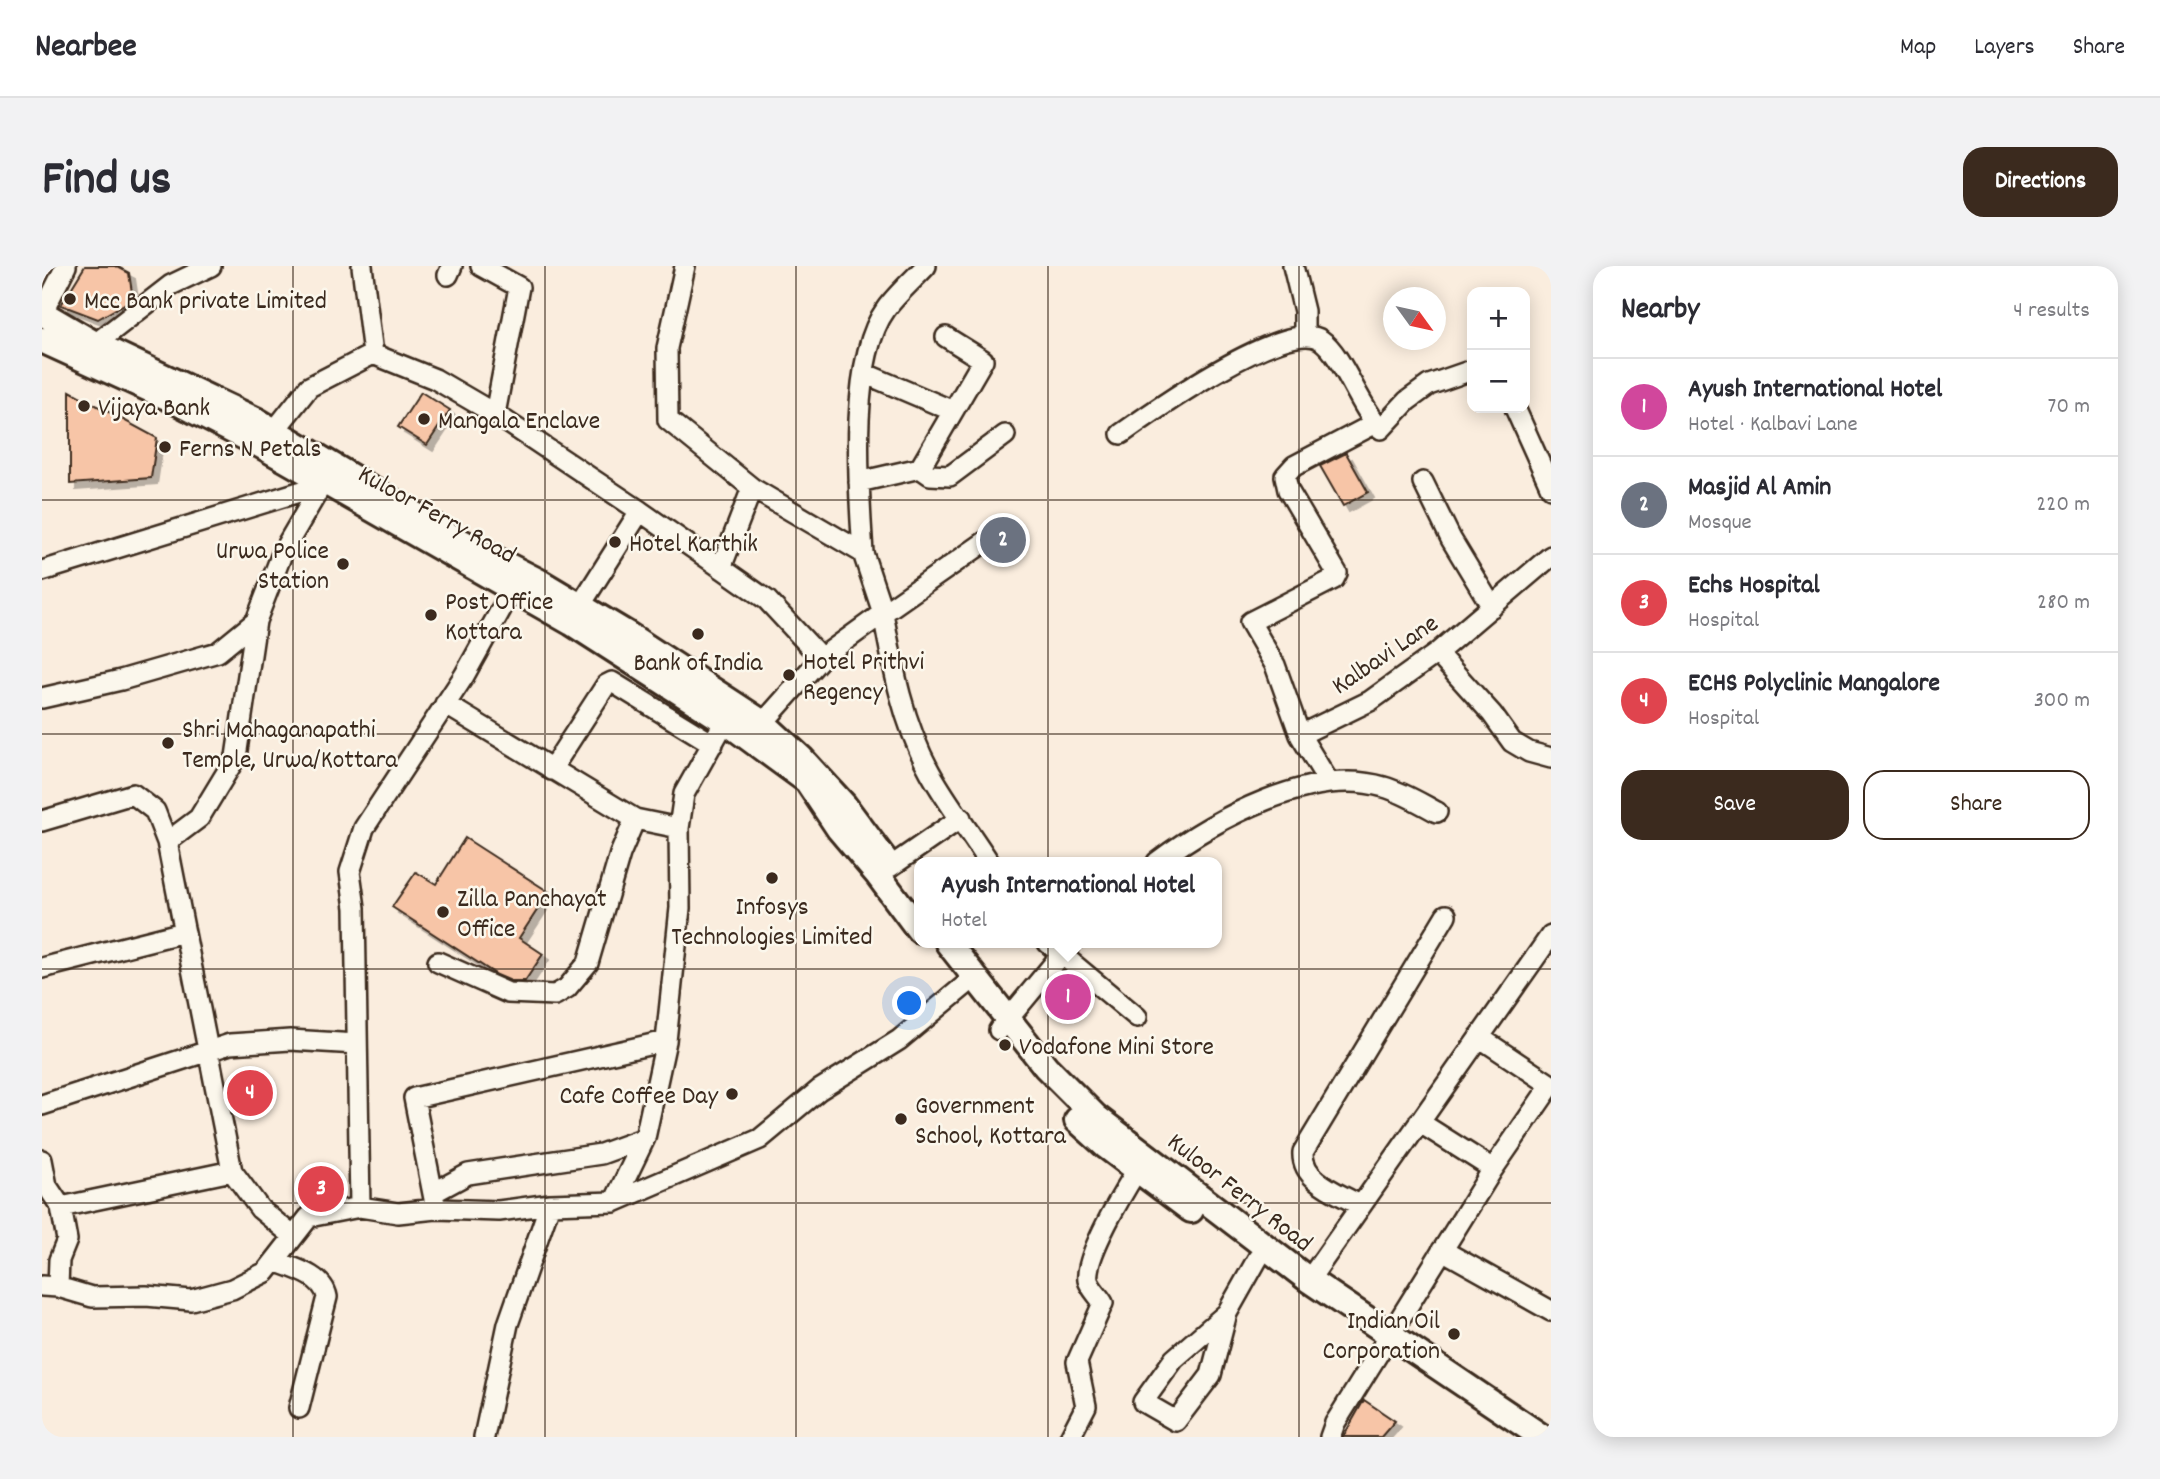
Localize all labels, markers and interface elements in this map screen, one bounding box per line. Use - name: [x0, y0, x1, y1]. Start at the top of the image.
- text: Nearbee: [35, 25, 137, 72]
- text: Map: [1900, 31, 1936, 65]
- text: Layers: [1974, 31, 2035, 65]
- text: Share: [2073, 31, 2125, 65]
- text: Find us: [42, 147, 171, 217]
- button: Directions: [1963, 147, 2118, 217]
- place label: Mcc Bank private Limited: [84, 284, 327, 321]
- north arrow: [1383, 287, 1446, 350]
- map controls: [1467, 287, 1530, 413]
- button: +: [1467, 287, 1530, 350]
- text: Nearby: [1621, 290, 1699, 333]
- marker: Mcc Bank private Limited: [62, 291, 78, 307]
- text: 4 results: [2013, 295, 2090, 328]
- button: −: [1467, 350, 1530, 413]
- text: Ayush International Hotel: [1688, 372, 1942, 409]
- place label: Vijaya Bank: [98, 391, 210, 428]
- text: 1: [1641, 391, 1647, 424]
- text: 70 m: [2048, 391, 2090, 424]
- marker: Vijaya Bank: [76, 398, 92, 414]
- place label: Mangala Enclave: [438, 404, 600, 441]
- text: Hotel · Kalbavi Lane: [1688, 409, 1858, 442]
- marker: Mangala Enclave: [416, 411, 432, 427]
- place label: Ferns N Petals: [179, 432, 322, 469]
- marker: Ferns N Petals: [157, 439, 173, 455]
- street label: Kuloor Ferry Road: [351, 457, 522, 575]
- text: Masjid Al Amin: [1688, 470, 1831, 507]
- text: 2: [1639, 489, 1649, 522]
- text: 220 m: [2036, 489, 2090, 522]
- text: Mosque: [1688, 507, 1752, 540]
- pin: 2: [980, 514, 1026, 566]
- place label: Hotel Karthik: [629, 527, 758, 564]
- place label: Urwa Police Station: [216, 534, 329, 601]
- marker: Hotel Karthik: [607, 534, 623, 550]
- marker: Urwa Police Station: [335, 556, 351, 572]
- text: Echs Hospital: [1688, 568, 1820, 605]
- place label: Post Office Kottara: [445, 585, 553, 652]
- text: 3: [1639, 587, 1649, 620]
- text: 280 m: [2037, 587, 2090, 620]
- text: Hospital: [1688, 605, 1759, 638]
- marker: Post Office Kottara: [423, 607, 439, 623]
- street label: Kalbavi Lane: [1325, 607, 1447, 705]
- marker: Bank of India: [690, 626, 706, 642]
- place label: Hotel Prithvi Regency: [803, 645, 925, 712]
- place label: Bank of India: [633, 646, 763, 683]
- text: ECHS Polyclinic Mangalore: [1688, 666, 1940, 703]
- marker: Hotel Prithvi Regency: [781, 667, 797, 683]
- text: 4: [1639, 685, 1649, 718]
- text: 300 m: [2034, 685, 2090, 718]
- text: Hospital: [1688, 703, 1759, 736]
- place label: Shri Mahaganapathi Temple, Urwa/Kottara: [182, 713, 398, 780]
- marker: Shri Mahaganapathi Temple, Urwa/Kottara: [160, 735, 176, 751]
- button: Save: [1621, 770, 1849, 840]
- button: Share: [1863, 770, 2090, 840]
- popup: [914, 857, 1222, 948]
- text: Ayush International Hotel: [941, 868, 1195, 905]
- marker: Infosys Technologies Limited: [764, 870, 780, 886]
- place label: Zilla Panchayat Office: [457, 882, 607, 949]
- place label: Infosys Technologies Limited: [671, 890, 873, 957]
- marker: Zilla Panchayat Office: [435, 904, 451, 920]
- text: Hotel: [941, 905, 987, 938]
- pin: 1: [1045, 971, 1091, 1023]
- your location: [892, 986, 926, 1020]
- place label: Vodafone Mini Store: [1019, 1030, 1214, 1067]
- marker: Vodafone Mini Store: [997, 1037, 1013, 1053]
- pin: 4: [227, 1067, 273, 1119]
- place label: Cafe Coffee Day: [559, 1079, 718, 1116]
- marker: Cafe Coffee Day: [724, 1086, 740, 1102]
- place label: Government School, Kottara: [915, 1089, 1067, 1156]
- marker: Government School, Kottara: [893, 1111, 909, 1127]
- street label: Kuloor Ferry Road: [1158, 1125, 1319, 1262]
- pin: 3: [298, 1163, 344, 1215]
- place label: Indian Oil Corporation: [1323, 1304, 1440, 1371]
- marker: Indian Oil Corporation: [1446, 1326, 1462, 1342]

